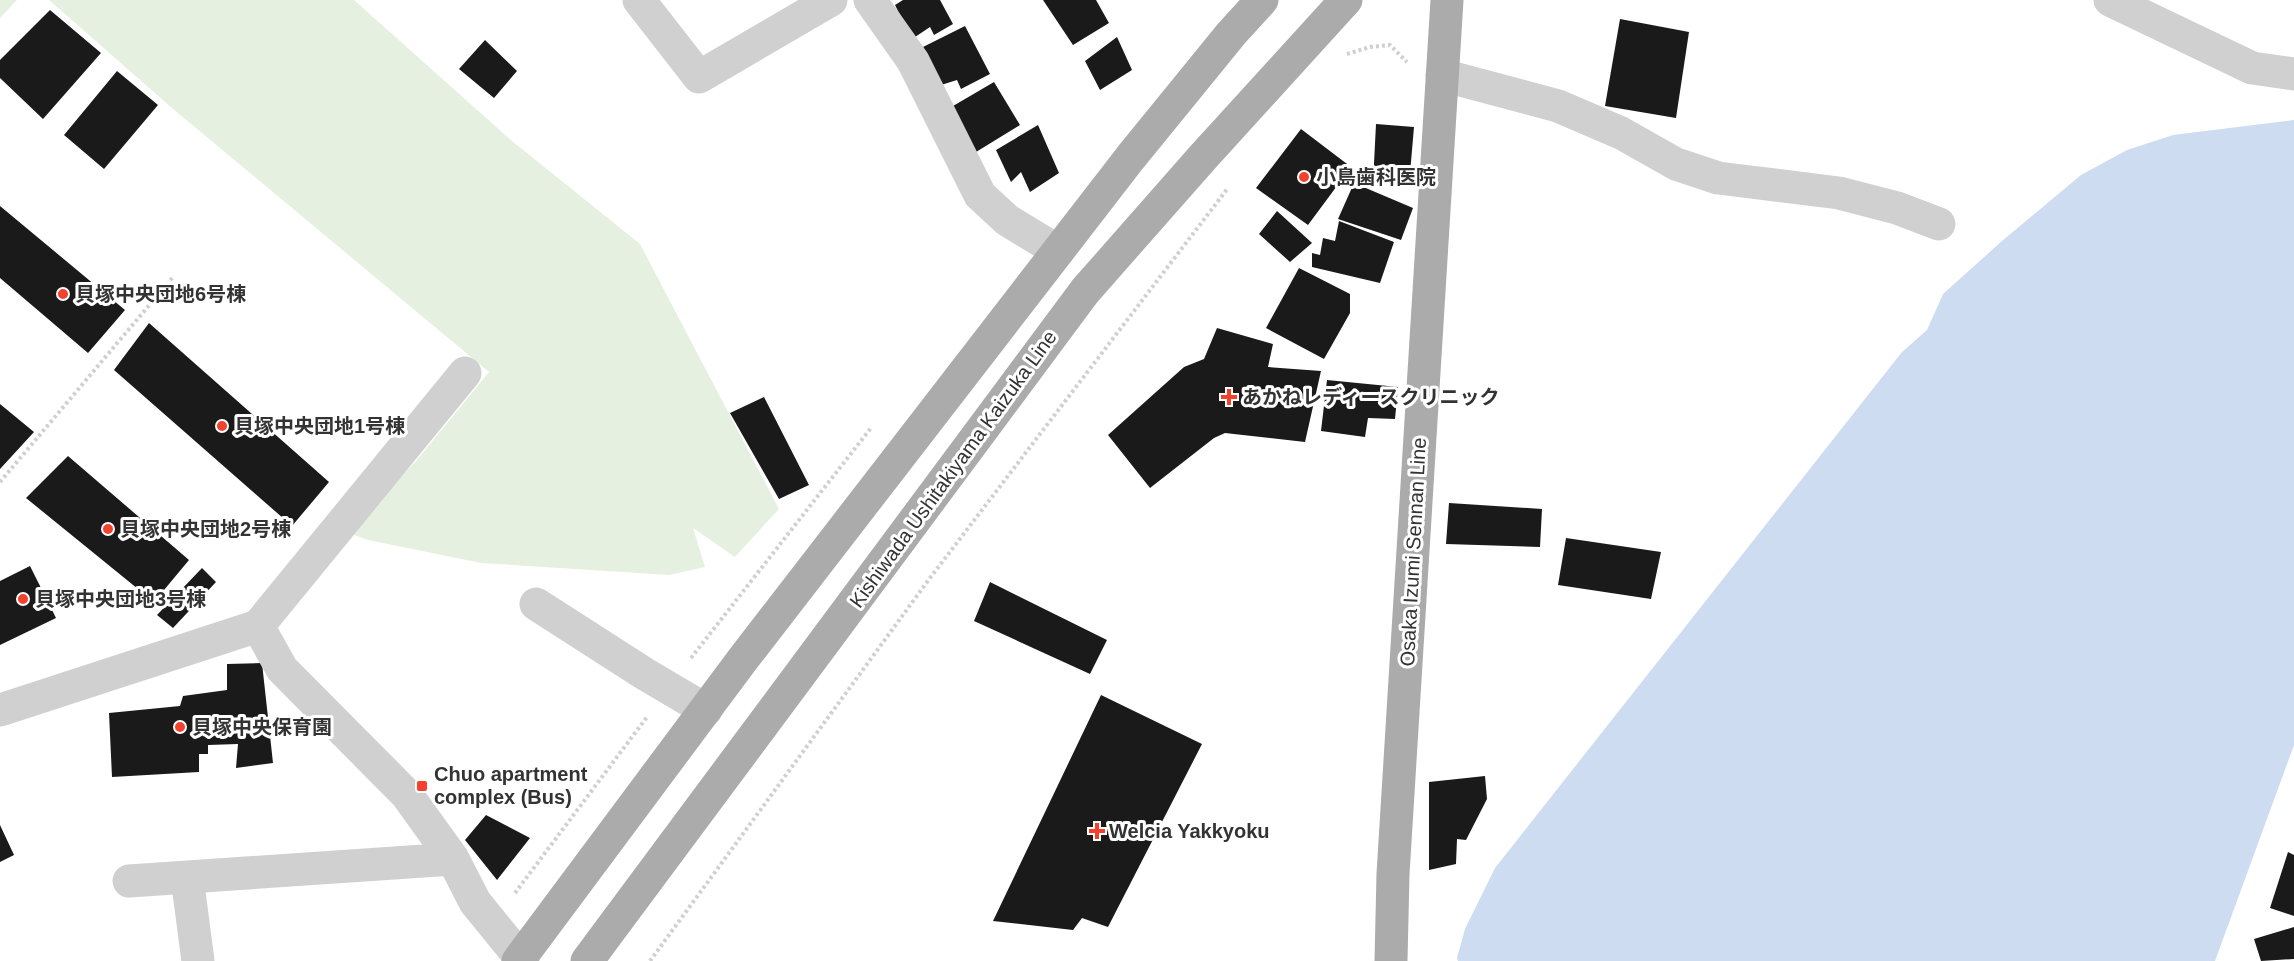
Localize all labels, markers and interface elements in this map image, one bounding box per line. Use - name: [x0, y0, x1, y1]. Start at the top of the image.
- place label: 小島歯科医院: [1316, 166, 1436, 188]
- marker: 小島歯科医院: [1297, 170, 1311, 184]
- place label: 貝塚中央団地6号棟: [75, 283, 246, 305]
- marker: 貝塚中央団地6号棟: [56, 287, 70, 301]
- street label: Kishiwada Ushitakiyama Kaizuka Line: [845, 326, 1061, 612]
- place label: あかねレディースクリニック: [1242, 386, 1500, 408]
- marker: あかねレディースクリニック: [1220, 388, 1238, 406]
- place label: 貝塚中央団地1号棟: [234, 415, 405, 437]
- marker: 貝塚中央団地1号棟: [215, 419, 229, 433]
- street label: Osaka Izumi Sennan Line: [1396, 437, 1430, 667]
- place label: 貝塚中央団地2号棟: [120, 518, 291, 540]
- marker: 貝塚中央団地2号棟: [101, 522, 115, 536]
- place label: 貝塚中央団地3号棟: [35, 588, 206, 610]
- marker: 貝塚中央団地3号棟: [16, 592, 30, 606]
- place label: 貝塚中央保育園: [192, 716, 332, 738]
- marker: 貝塚中央保育園: [173, 720, 187, 734]
- place label: Chuo apartment complex (Bus): [434, 763, 588, 808]
- marker: Chuo apartment complex (Bus): [415, 779, 429, 793]
- place label: Welcia Yakkyoku: [1109, 820, 1269, 842]
- marker: Welcia Yakkyoku: [1090, 824, 1104, 838]

